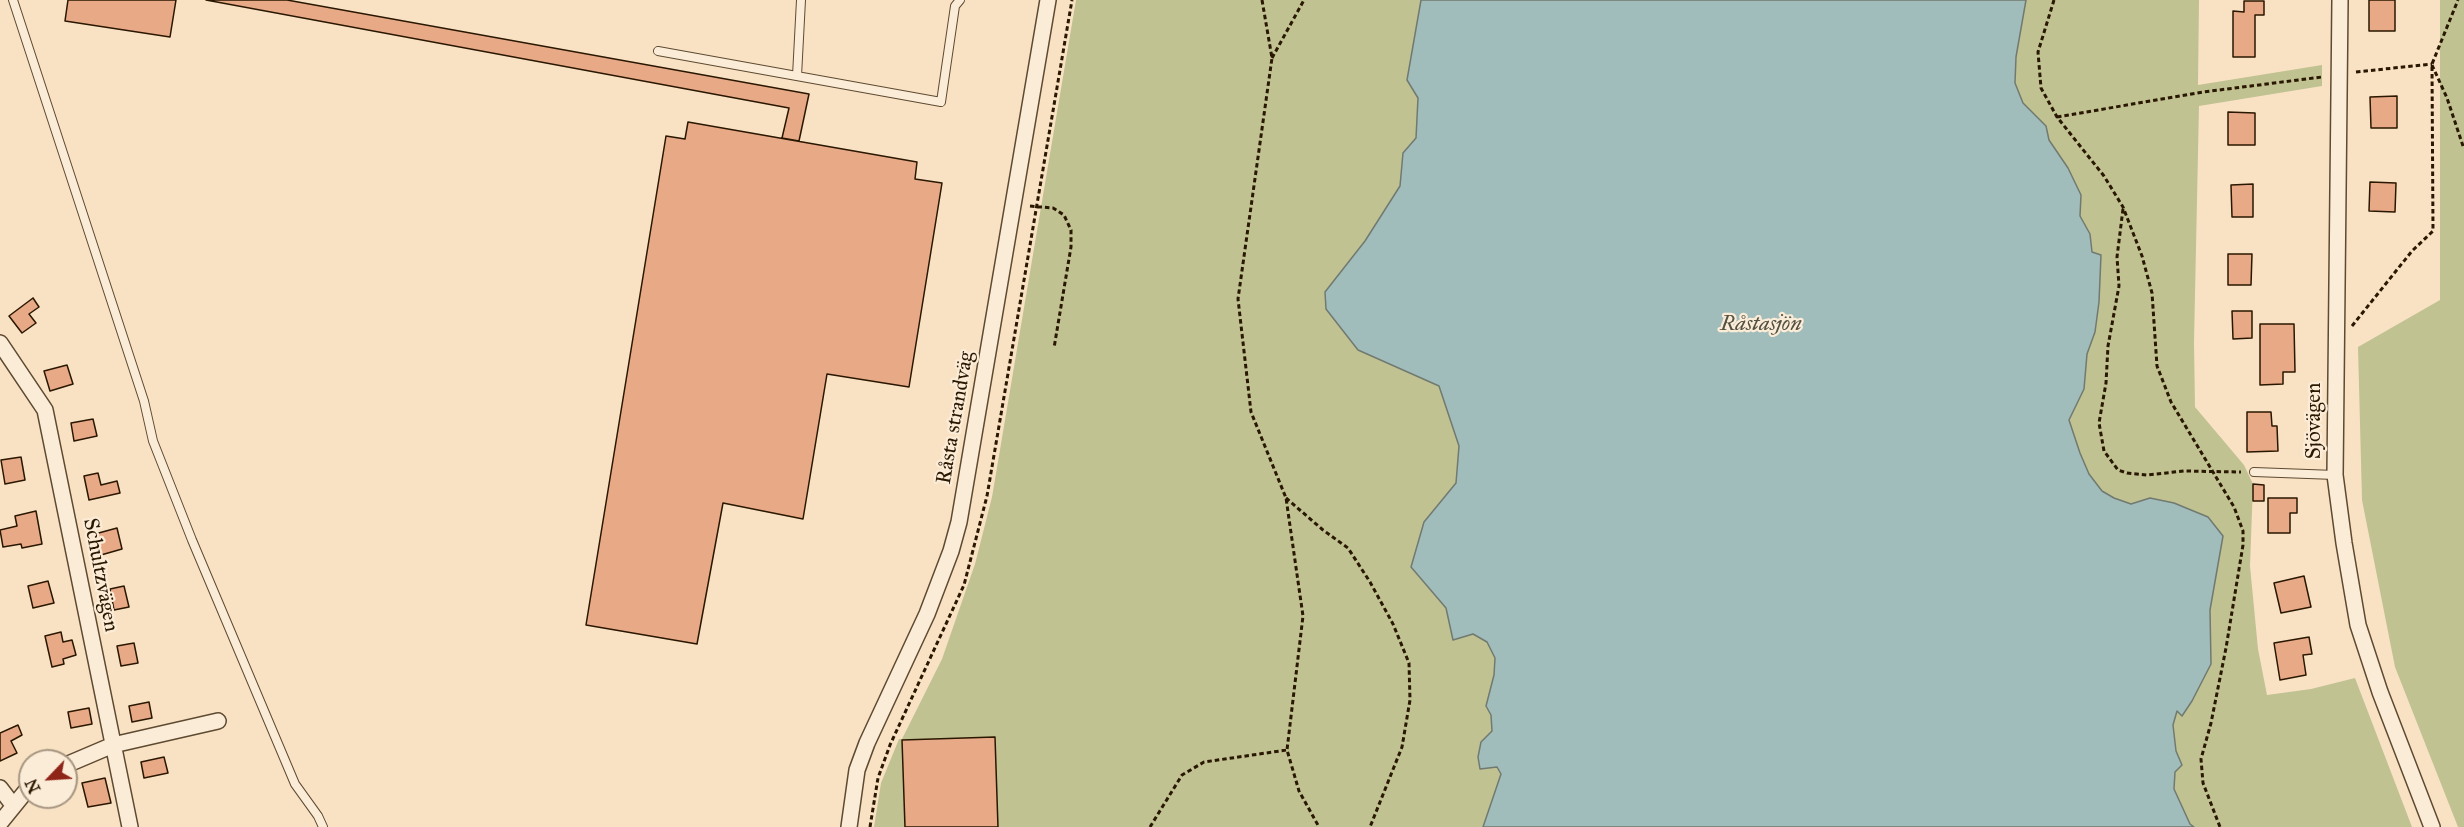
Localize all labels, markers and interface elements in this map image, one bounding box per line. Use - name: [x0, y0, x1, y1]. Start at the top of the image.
- water label: Råstasjön: [1720, 312, 1802, 338]
- street label: Råsta strandväg: [932, 350, 980, 486]
- street label: Sjövägen: [2302, 383, 2328, 459]
- street label: Schultzvägen: [77, 516, 123, 634]
- north arrow: [18, 749, 78, 809]
- text: N: [22, 776, 45, 796]

